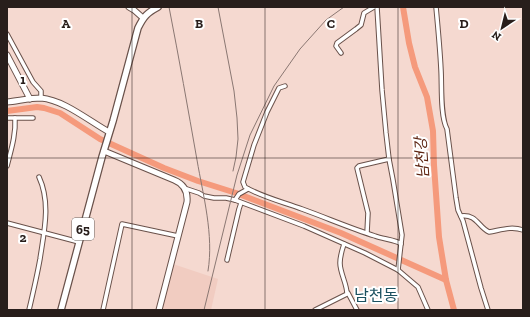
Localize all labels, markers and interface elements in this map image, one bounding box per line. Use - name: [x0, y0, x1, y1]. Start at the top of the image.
- north arrow: [482, 8, 522, 48]
- text: A: [62, 16, 71, 31]
- text: B: [195, 16, 203, 31]
- text: C: [327, 16, 335, 31]
- text: D: [459, 16, 469, 31]
- text: N: [489, 28, 504, 44]
- text: 1: [20, 72, 26, 87]
- water label: 남천강: [411, 135, 432, 179]
- road number: 65: [72, 218, 94, 240]
- text: 2: [20, 230, 27, 245]
- district label: 남천동: [354, 286, 398, 305]

